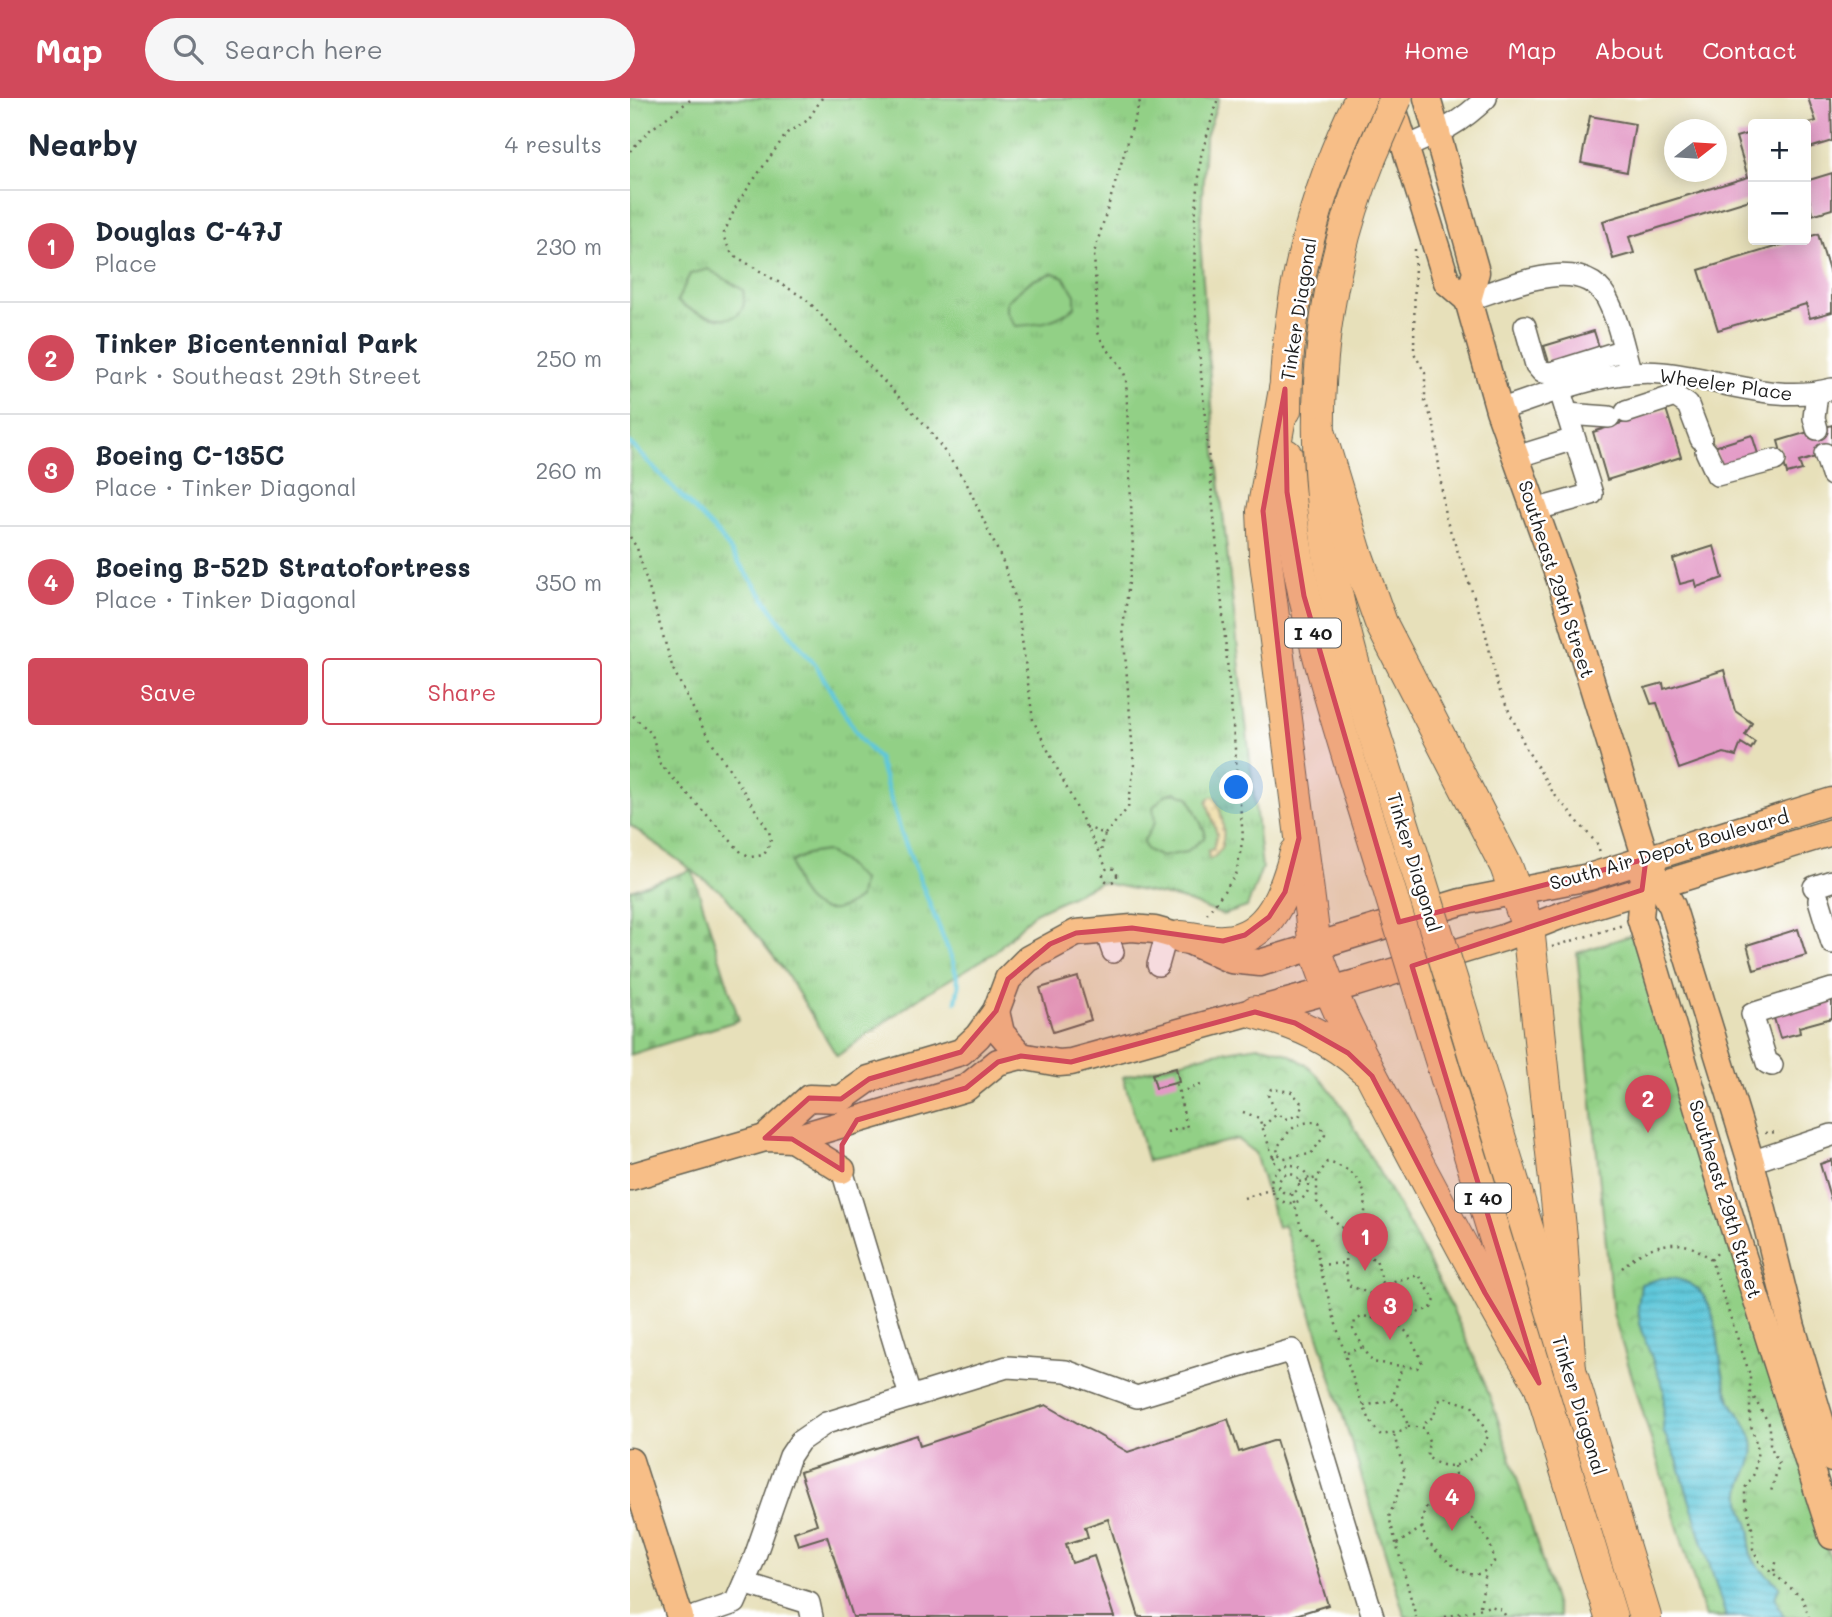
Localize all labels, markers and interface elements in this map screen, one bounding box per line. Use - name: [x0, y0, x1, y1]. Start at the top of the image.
- search box: [145, 18, 635, 81]
- text: Map: [35, 28, 103, 71]
- icon: search: [169, 30, 207, 68]
- text: Search here: [225, 32, 383, 66]
- text: Home: [1404, 34, 1469, 65]
- text: Map: [1507, 34, 1556, 65]
- text: About: [1594, 34, 1664, 65]
- text: Contact: [1702, 34, 1797, 65]
- north arrow: [1664, 119, 1727, 182]
- map controls: [1748, 119, 1811, 245]
- button: +: [1748, 119, 1811, 182]
- text: Nearby: [28, 124, 138, 164]
- text: 4 results: [505, 129, 602, 159]
- button: −: [1748, 182, 1811, 245]
- text: Douglas C-47J: [95, 214, 284, 248]
- text: 1: [46, 231, 56, 261]
- text: 230 m: [536, 231, 602, 261]
- street label: Tinker Diagonal: [1274, 236, 1322, 382]
- text: Place: [95, 248, 157, 278]
- text: Tinker Bicentennial Park: [95, 326, 418, 360]
- text: 2: [45, 343, 57, 373]
- text: 250 m: [536, 343, 602, 373]
- text: Park · Southeast 29th Street: [95, 360, 421, 390]
- street label: Wheeler Place: [1658, 362, 1794, 406]
- text: Boeing C-135C: [95, 438, 284, 472]
- text: 3: [44, 455, 58, 485]
- text: 260 m: [535, 455, 602, 485]
- text: Place · Tinker Diagonal: [95, 472, 357, 502]
- street label: Southeast 29th Street: [1513, 477, 1601, 681]
- text: Boeing B-52D Stratofortress: [95, 550, 471, 584]
- text: 4: [44, 567, 58, 597]
- text: 350 m: [535, 567, 602, 597]
- text: Place · Tinker Diagonal: [95, 584, 357, 614]
- road number: I 40: [1285, 618, 1341, 648]
- button: Save: [28, 658, 308, 725]
- button: Share: [322, 658, 602, 725]
- your location: [1219, 770, 1253, 804]
- street label: Tinker Diagonal: [1382, 789, 1448, 935]
- street label: South Air Depot Boulevard: [1546, 803, 1792, 895]
- pin: 2: [1625, 1075, 1671, 1133]
- street label: Southeast 29th Street: [1684, 1097, 1768, 1301]
- road number: I 40: [1455, 1184, 1511, 1212]
- pin: 1: [1342, 1213, 1388, 1271]
- pin: 3: [1367, 1282, 1413, 1340]
- street label: Tinker Diagonal: [1547, 1332, 1613, 1478]
- pin: 4: [1429, 1473, 1475, 1531]

